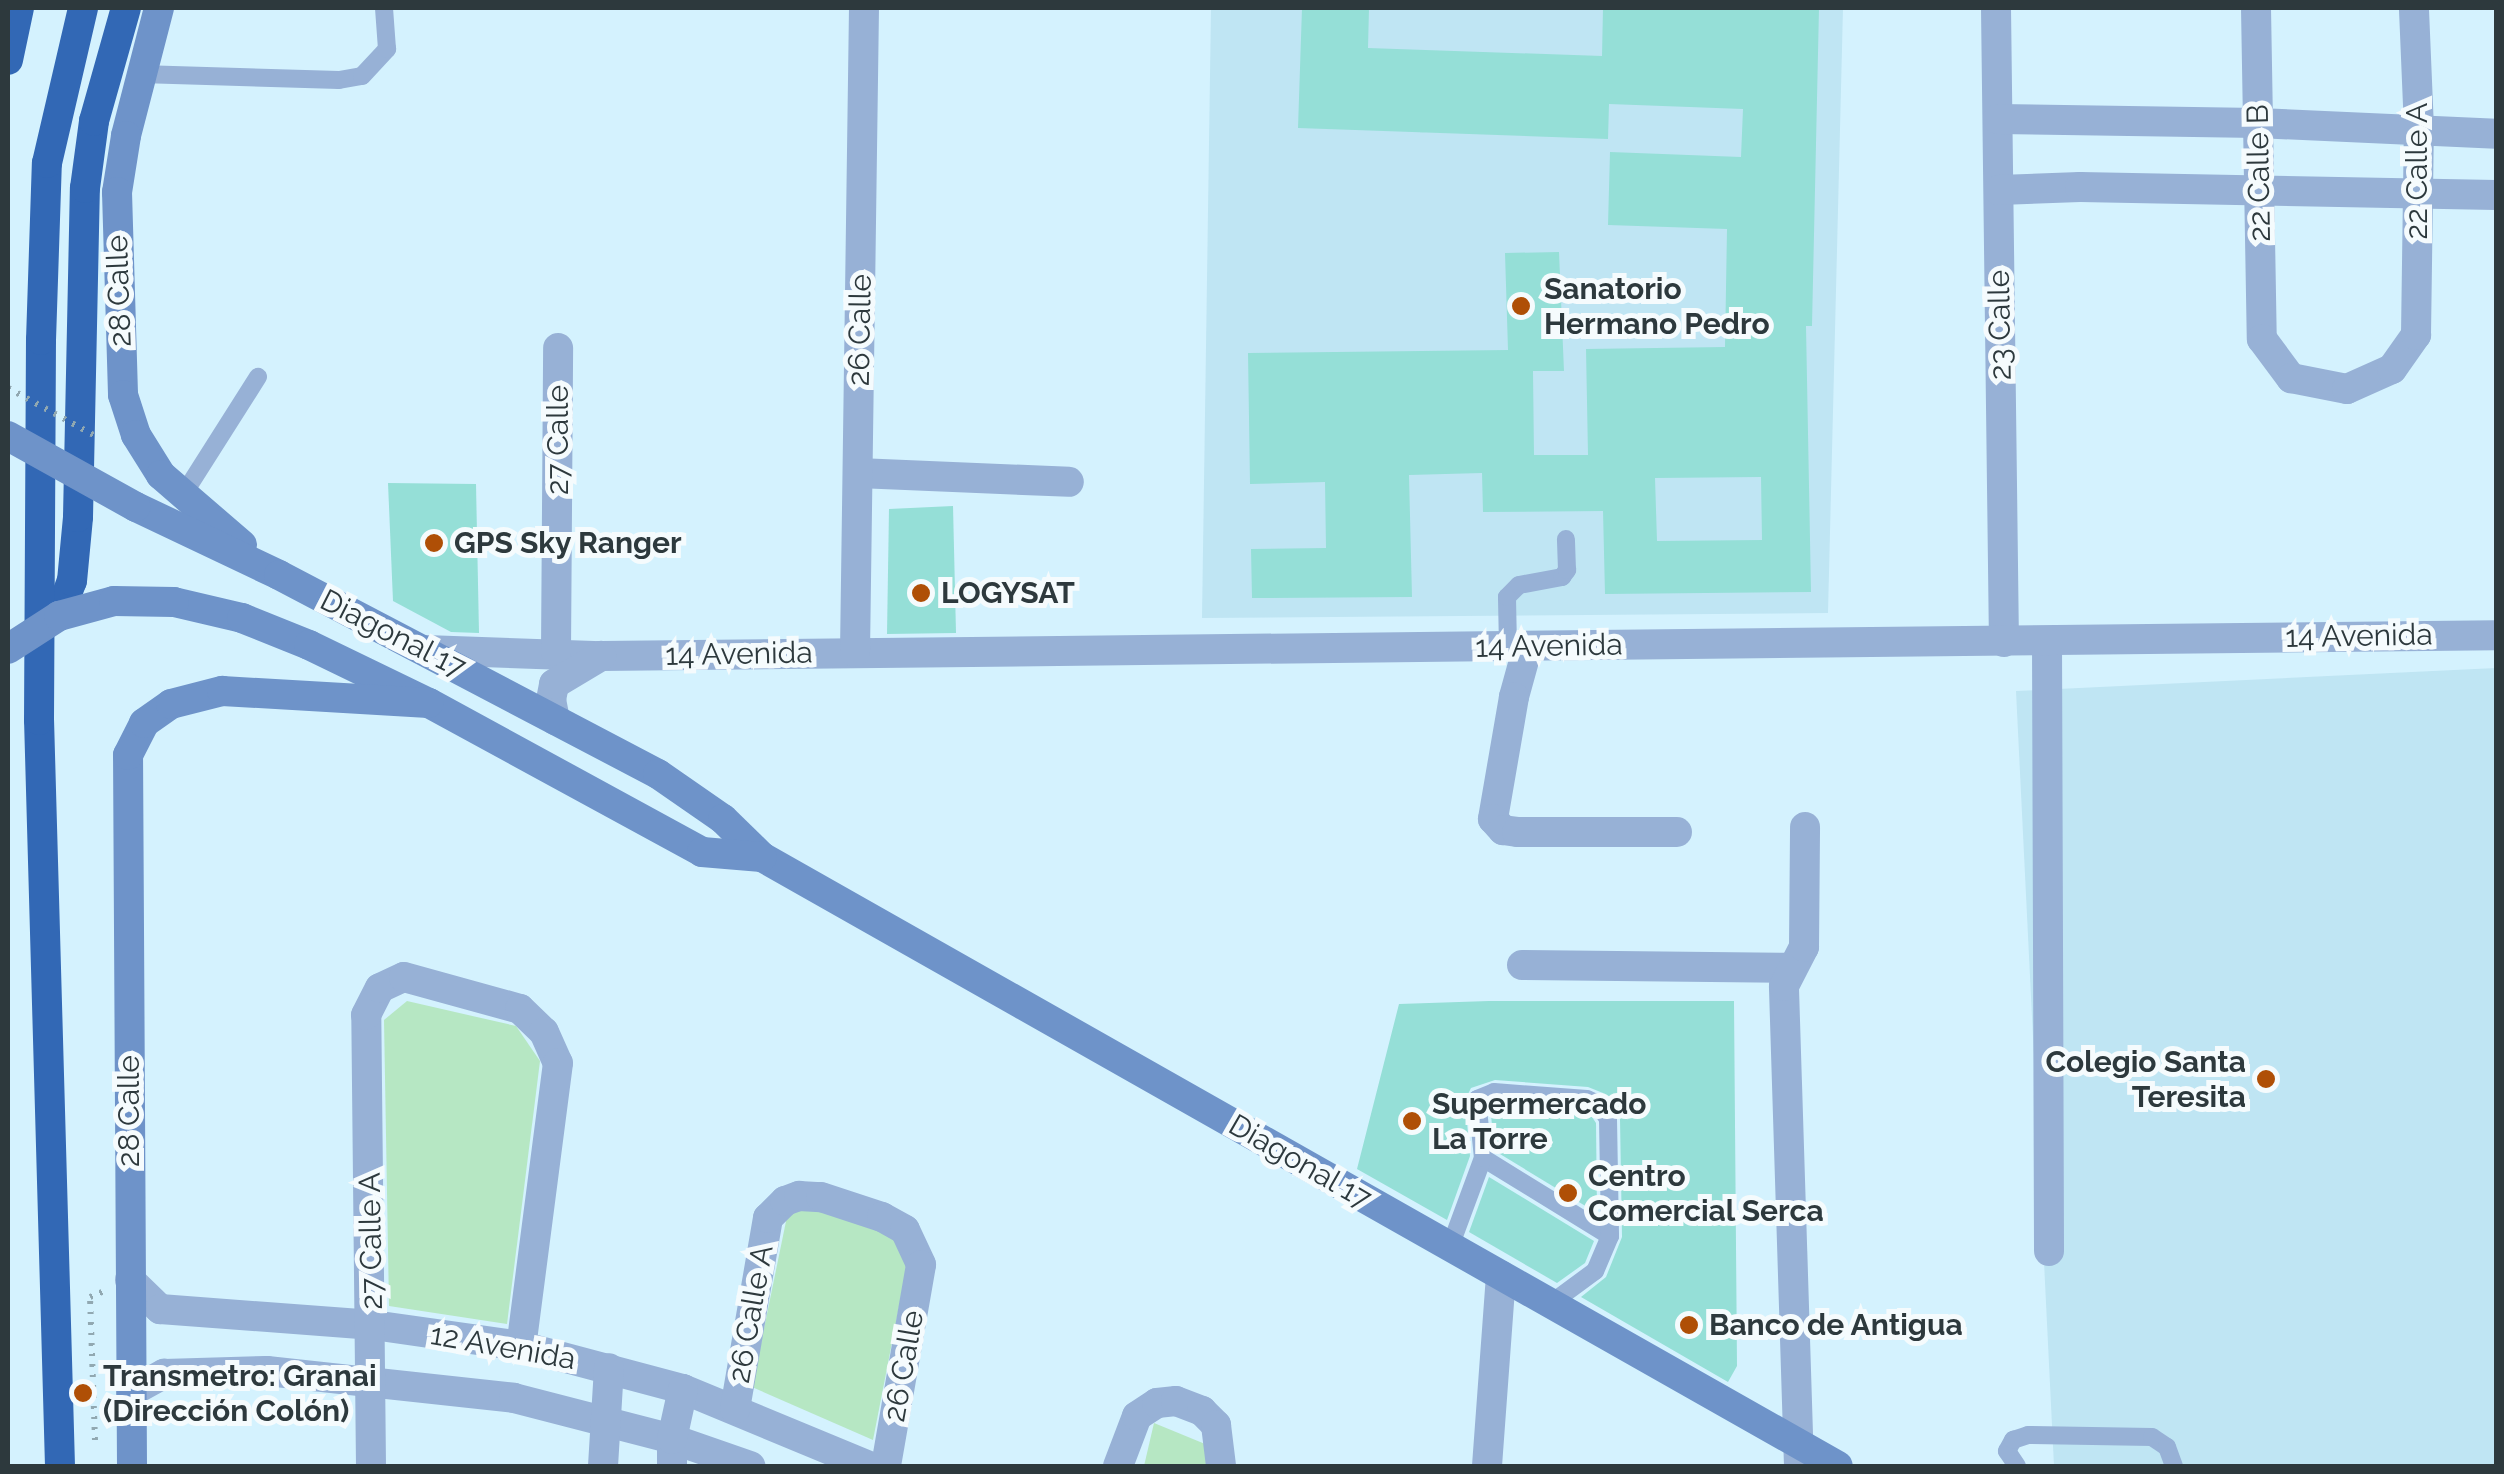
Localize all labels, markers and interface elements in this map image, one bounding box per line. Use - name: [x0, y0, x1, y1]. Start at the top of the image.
- street label: 22 Calle A: [2399, 102, 2435, 240]
- street label: 22 Calle B: [2240, 104, 2278, 242]
- street label: 28 Calle: [99, 234, 139, 348]
- street label: 23 Calle: [1981, 270, 2019, 380]
- place label: Sanatorio Hermano Pedro: [1544, 271, 1770, 342]
- street label: 26 Calle: [841, 274, 879, 386]
- marker: Sanatorio Hermano Pedro: [1508, 293, 1534, 319]
- street label: 27 Calle: [540, 385, 576, 495]
- place label: GPS Sky Ranger: [454, 525, 682, 561]
- marker: GPS Sky Ranger: [423, 532, 445, 554]
- place label: LOGYSAT: [941, 575, 1075, 611]
- street label: Diagonal 17: [314, 582, 472, 686]
- marker: LOGYSAT: [910, 582, 932, 604]
- street label: 14 Avenida: [2285, 617, 2433, 655]
- street label: 14 Avenida: [1475, 627, 1623, 665]
- street label: 14 Avenida: [665, 635, 813, 673]
- place label: Colegio Santa Teresita: [2045, 1044, 2246, 1114]
- street label: 28 Calle: [111, 1055, 147, 1167]
- marker: Colegio Santa Teresita: [2255, 1068, 2277, 1090]
- place label: Supermercado La Torre: [1432, 1086, 1646, 1156]
- street label: Diagonal 17: [1222, 1107, 1378, 1217]
- marker: Supermercado La Torre: [1401, 1110, 1423, 1132]
- place label: Centro Comercial Serca: [1588, 1158, 1824, 1228]
- street label: 27 Calle A: [352, 1172, 390, 1310]
- marker: Centro Comercial Serca: [1557, 1182, 1579, 1204]
- street label: 26 Calle A: [721, 1242, 781, 1386]
- place label: Banco de Antigua: [1709, 1307, 1964, 1343]
- street label: 26 Calle: [877, 1308, 931, 1424]
- marker: Banco de Antigua: [1678, 1314, 1700, 1336]
- street label: 12 Avenida: [427, 1316, 579, 1378]
- place label: Transmetro: Granai (Dirección Colón): [103, 1358, 377, 1428]
- marker: Transmetro: Granai (Dirección Colón): [72, 1382, 94, 1404]

